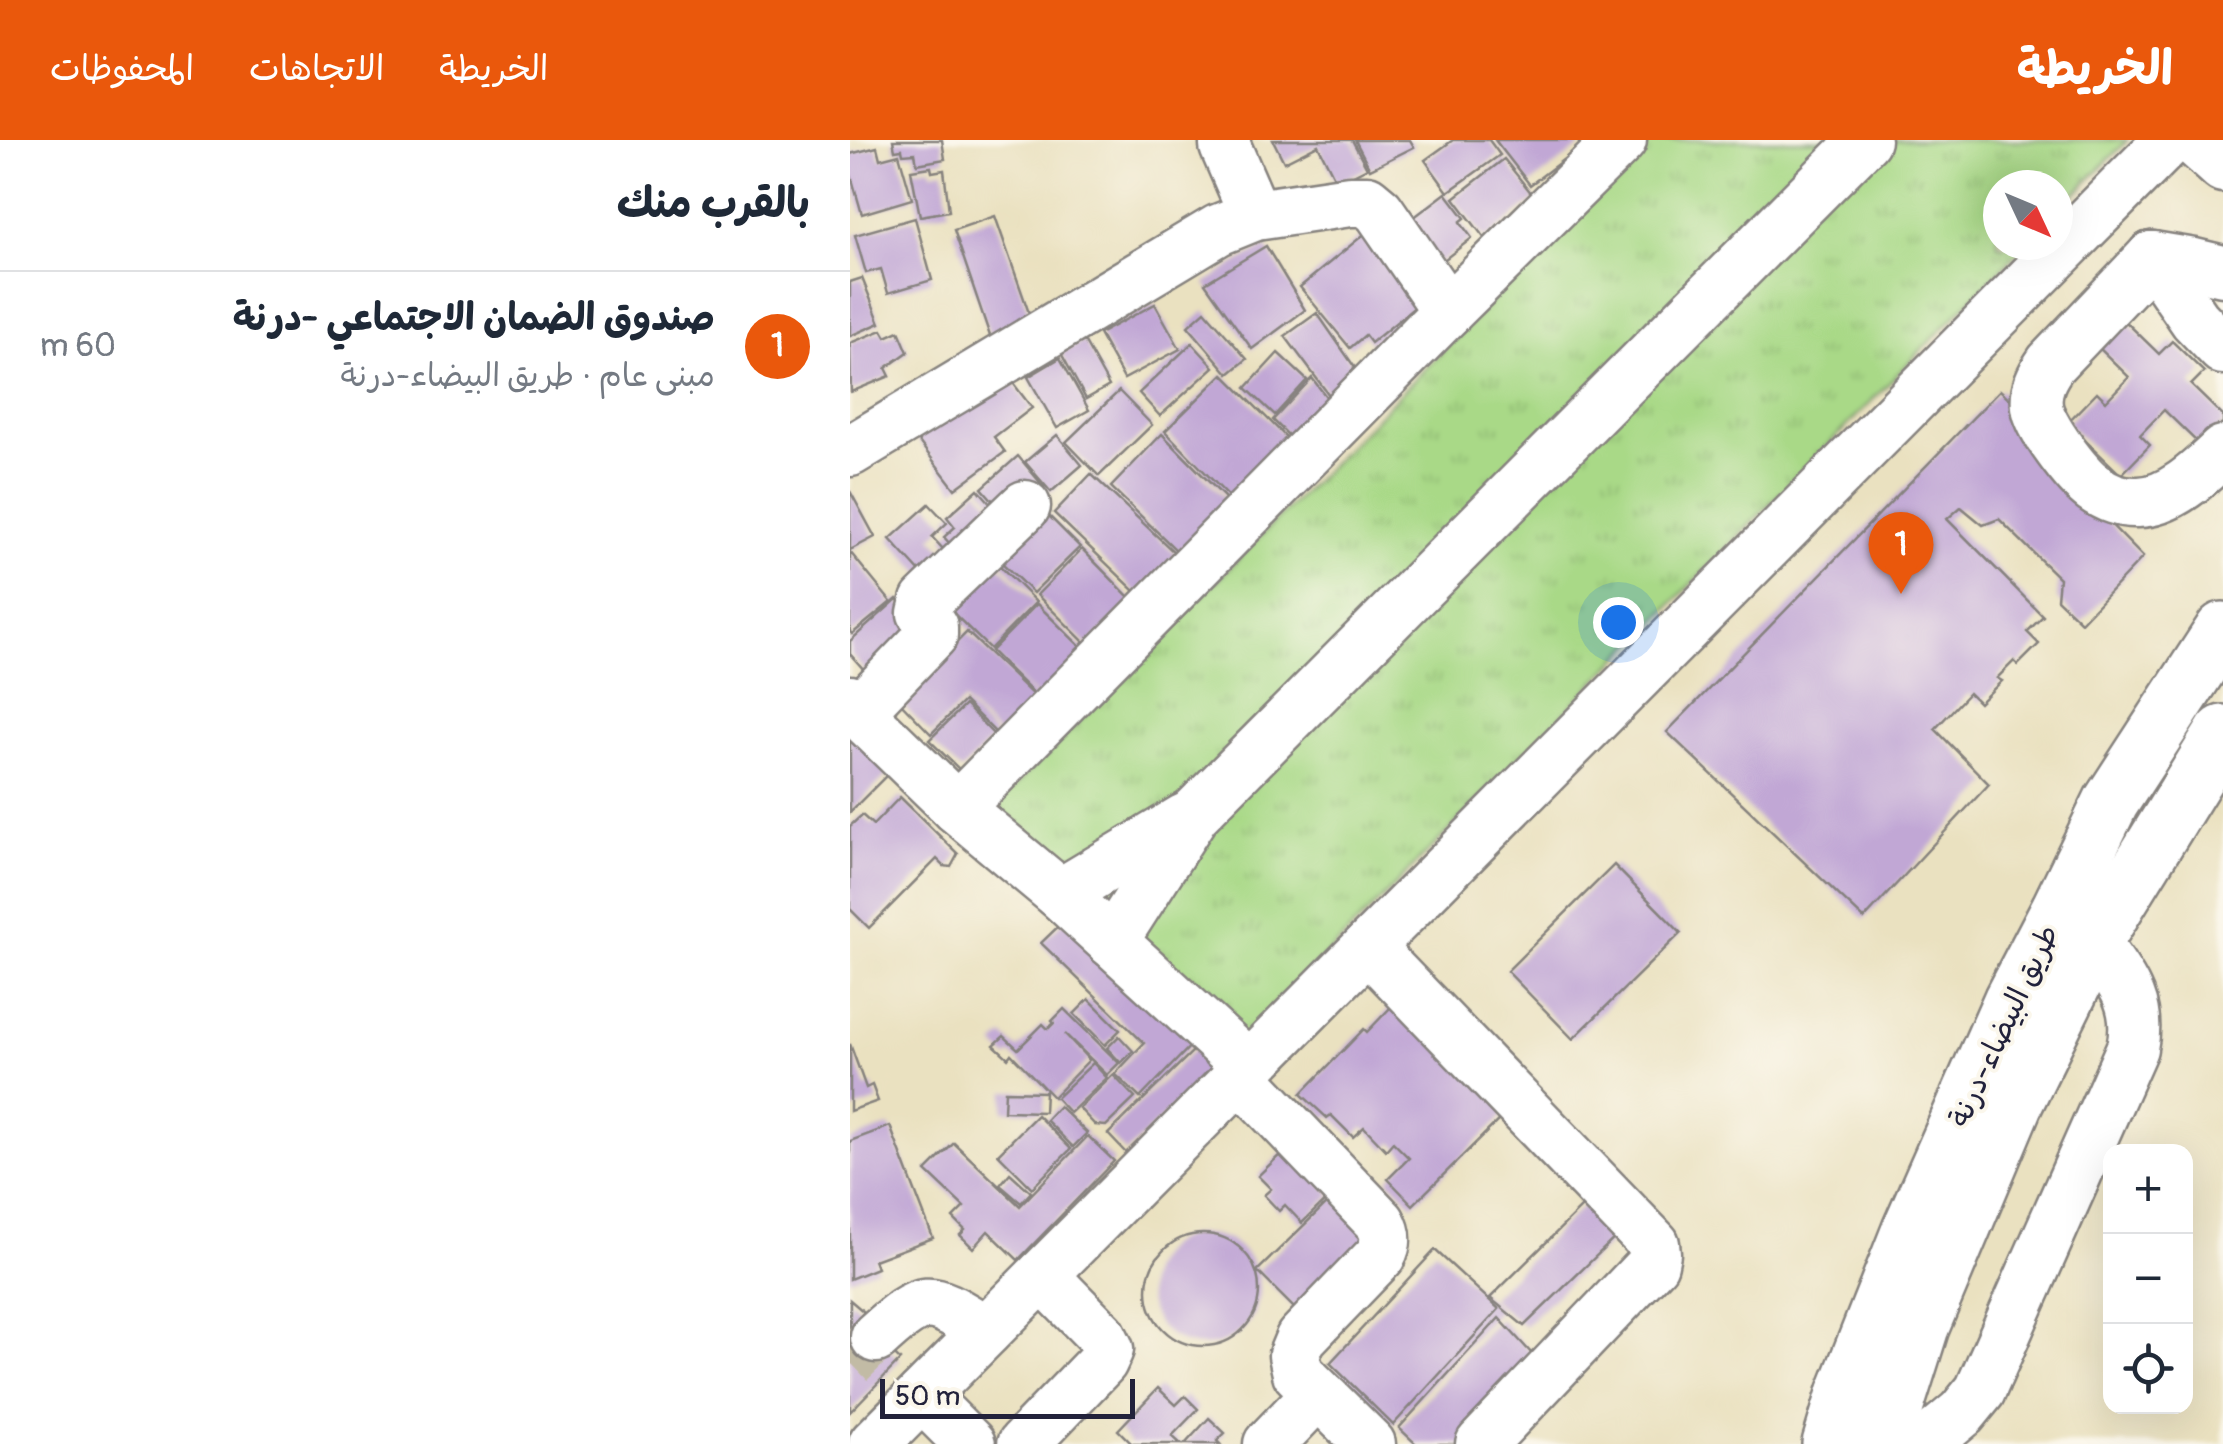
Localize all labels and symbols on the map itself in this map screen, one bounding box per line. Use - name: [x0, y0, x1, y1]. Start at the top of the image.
- north arrow: [1983, 170, 2073, 260]
- pin: 1: [1868, 512, 1934, 594]
- your location: [1593, 597, 1644, 648]
- street label: طريق البيضاء-درنة: [1941, 919, 2067, 1133]
- scale bar: [880, 1374, 1135, 1418]

